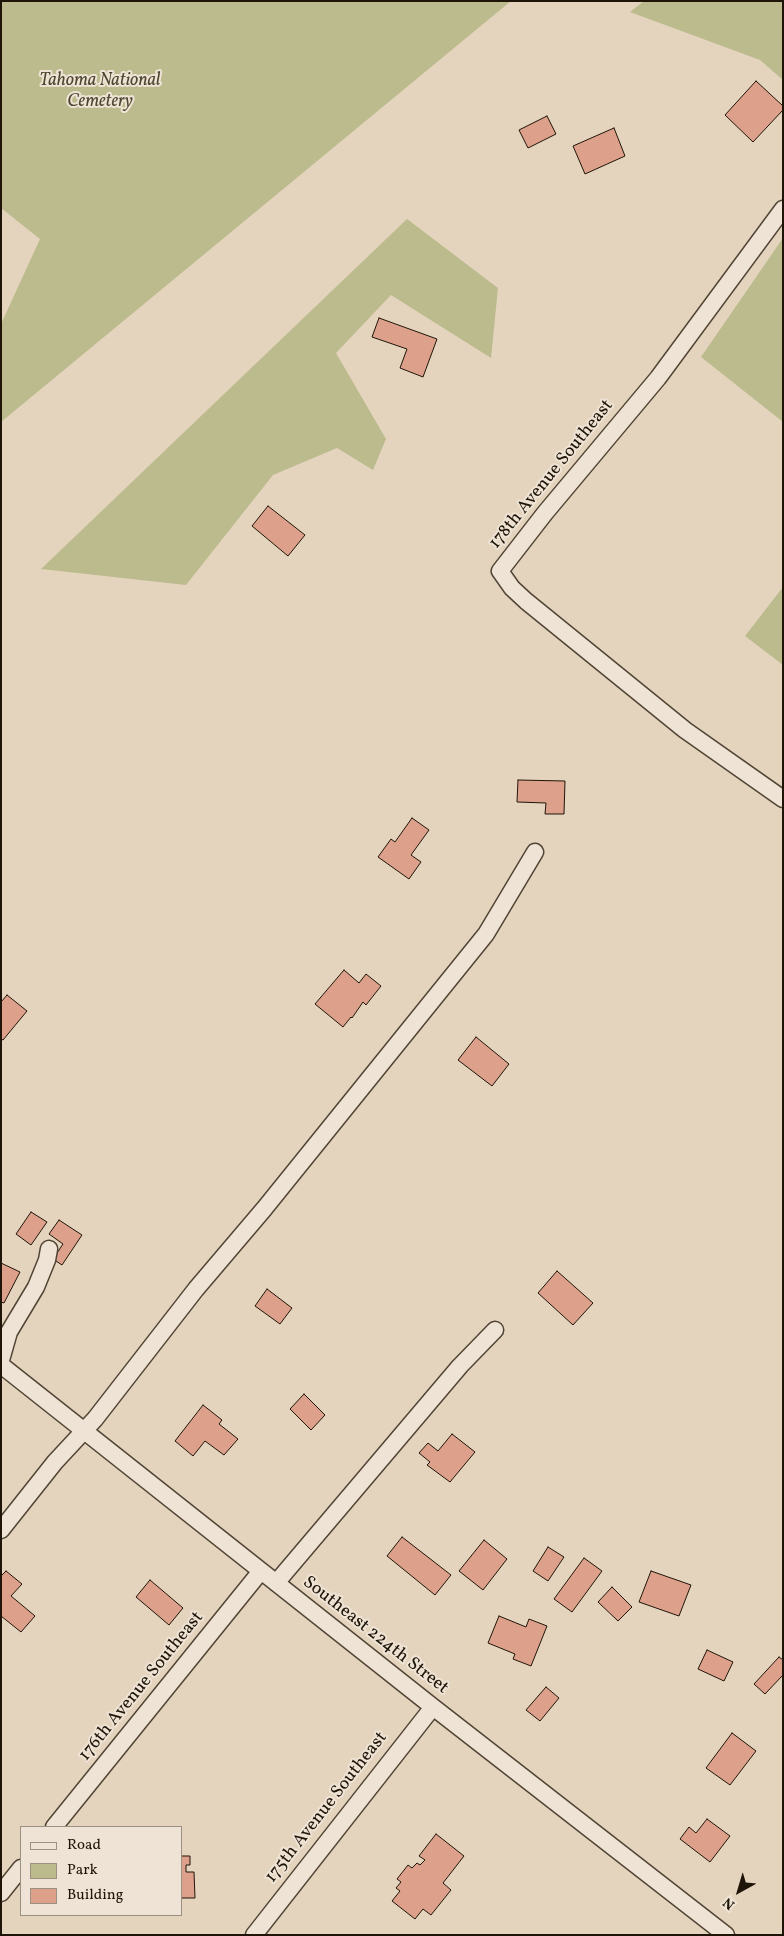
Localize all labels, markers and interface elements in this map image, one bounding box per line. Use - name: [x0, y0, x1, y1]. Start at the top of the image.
- park label: Tahoma National Cemetery: [39, 71, 161, 114]
- street label: 178th Avenue Southeast: [485, 396, 619, 554]
- street label: Southeast 224th Street: [298, 1572, 452, 1700]
- street label: 176th Avenue Southeast: [75, 1608, 209, 1766]
- street label: 175th Avenue Southeast: [261, 1728, 393, 1888]
- legend: [20, 1826, 182, 1916]
- text: Road: [67, 1835, 101, 1856]
- text: Park: [67, 1860, 98, 1881]
- north arrow: [714, 1866, 764, 1916]
- text: Building: [67, 1885, 123, 1906]
- text: N: [719, 1892, 739, 1914]

